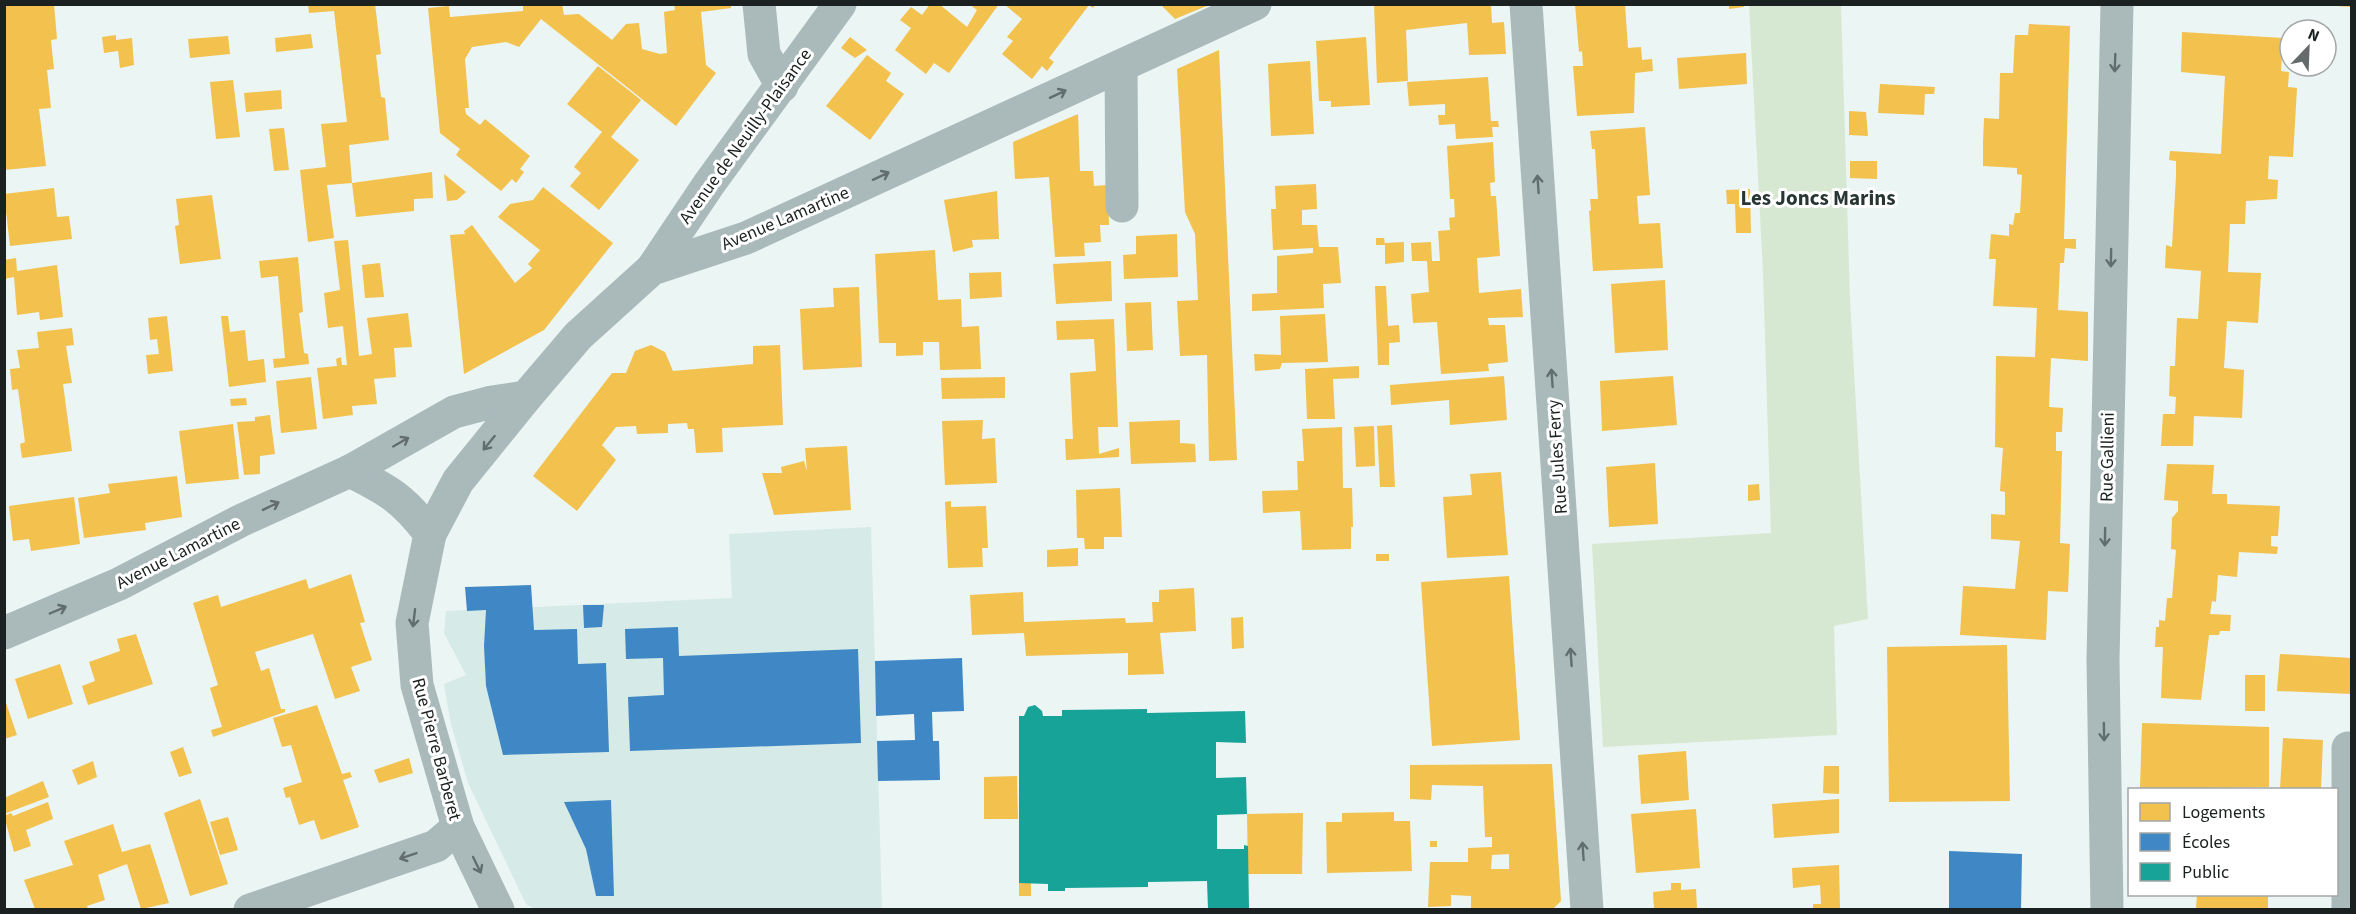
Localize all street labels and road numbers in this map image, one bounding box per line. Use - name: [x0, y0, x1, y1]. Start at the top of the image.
- street label: Avenue de Neuilly-Plaisance: [673, 44, 818, 229]
- street label: Avenue Lamartine: [718, 180, 853, 257]
- street label: Rue Jules Ferry: [1541, 398, 1574, 515]
- street label: Rue Gallieni: [2094, 412, 2121, 502]
- street label: Avenue Lamartine: [112, 511, 245, 596]
- street label: Rue Pierre Barberet: [405, 675, 468, 823]

